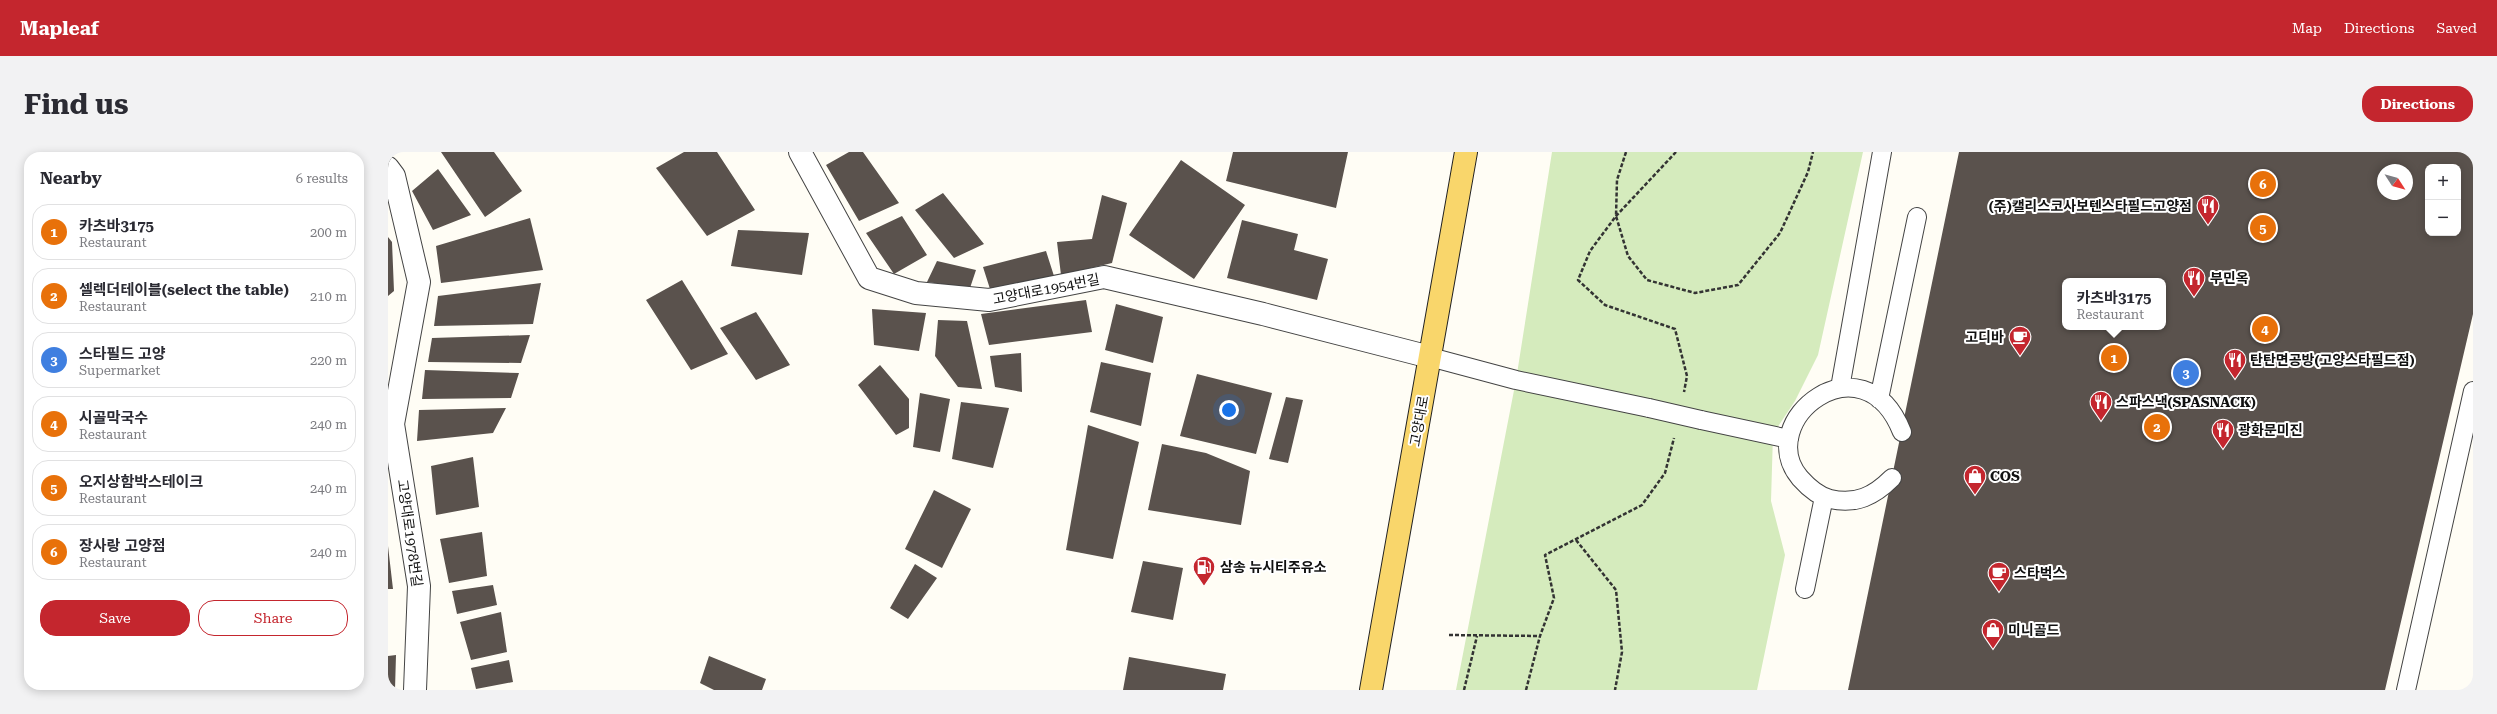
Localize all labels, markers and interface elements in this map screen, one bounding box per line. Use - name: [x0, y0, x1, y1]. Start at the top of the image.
- text: Mapleaf: [20, 17, 99, 40]
- text: Map: [2292, 20, 2322, 36]
- text: Directions: [2344, 20, 2414, 36]
- text: Saved: [2436, 20, 2477, 36]
- button: Directions: [2362, 86, 2473, 122]
- text: Find us: [24, 88, 128, 121]
- north arrow: [2377, 164, 2413, 200]
- map controls: [2425, 164, 2461, 236]
- button: +: [2425, 164, 2461, 200]
- text: Nearby: [40, 168, 102, 188]
- pin: 6: [2250, 169, 2276, 199]
- text: 6 results: [296, 171, 348, 186]
- restaurant icon: (주)캘리스코사보텐스타필드고양점: [2195, 193, 2221, 226]
- place label: (주)캘리스코사보텐스타필드고양점: [1989, 198, 2192, 214]
- button: −: [2425, 200, 2461, 236]
- pin: 5: [2250, 213, 2276, 243]
- text: 카츠바3175: [79, 217, 154, 235]
- text: 1: [50, 225, 58, 240]
- text: 200 m: [310, 225, 347, 240]
- text: Restaurant: [79, 235, 147, 250]
- restaurant icon: 부민옥: [2181, 265, 2207, 298]
- place label: 부민옥: [2210, 270, 2249, 286]
- street label: 고양대로1954번길: [991, 271, 1101, 307]
- popup: [2062, 278, 2166, 330]
- text: 셀렉더테이블(select the table): [79, 281, 289, 299]
- text: 2: [50, 289, 58, 304]
- text: 210 m: [310, 289, 347, 304]
- text: 카츠바3175: [2076, 289, 2152, 307]
- text: Restaurant: [79, 299, 147, 314]
- text: Restaurant: [2076, 307, 2144, 322]
- pin: 4: [2252, 314, 2278, 344]
- cafe icon: 고디바: [2007, 324, 2033, 357]
- place label: 고디바: [1965, 329, 2004, 345]
- pin: 1: [2101, 343, 2127, 373]
- text: 스타필드 고양: [79, 345, 166, 363]
- restaurant icon: 탄탄면공방(고양스타필드점): [2222, 347, 2248, 380]
- place label: 탄탄면공방(고양스타필드점): [2250, 352, 2415, 368]
- text: 3: [50, 353, 58, 368]
- text: 220 m: [310, 353, 347, 368]
- pin: 3: [2173, 358, 2199, 388]
- text: Supermarket: [79, 363, 160, 378]
- restaurant icon: 스파스낵(SPASNACK): [2088, 389, 2114, 422]
- street label: 고양대로: [1407, 394, 1431, 448]
- place label: 스파스낵(SPASNACK): [2116, 394, 2256, 410]
- your location: [1219, 400, 1239, 420]
- text: 시골막국수: [79, 409, 148, 427]
- pin: 2: [2144, 412, 2170, 442]
- text: 4: [50, 417, 58, 432]
- text: 240 m: [310, 417, 347, 432]
- restaurant icon: 광화문미진: [2210, 417, 2236, 450]
- place label: 광화문미진: [2238, 422, 2302, 438]
- text: Restaurant: [79, 427, 147, 442]
- shop icon: COS: [1962, 463, 1988, 496]
- place label: COS: [1990, 468, 2020, 484]
- text: 오지상함박스테이크: [79, 473, 203, 491]
- street label: 고양대로1978번길: [395, 478, 425, 588]
- text: 5: [50, 481, 58, 496]
- text: 240 m: [310, 481, 347, 496]
- text: Restaurant: [79, 491, 147, 506]
- text: 장사랑 고양점: [79, 537, 166, 555]
- text: 6: [50, 545, 58, 560]
- text: 240 m: [310, 545, 347, 560]
- fuel station icon: 삼송 뉴시티주유소: [1191, 554, 1217, 587]
- text: Restaurant: [79, 555, 147, 570]
- place label: 삼송 뉴시티주유소: [1220, 559, 1327, 575]
- cafe icon: 스타벅스: [1986, 560, 2012, 593]
- place label: 스타벅스: [2014, 565, 2066, 581]
- button: Save: [40, 600, 190, 636]
- button: Share: [198, 600, 348, 636]
- shop icon: 미니골드: [1980, 617, 2006, 650]
- place label: 미니골드: [2008, 622, 2060, 638]

